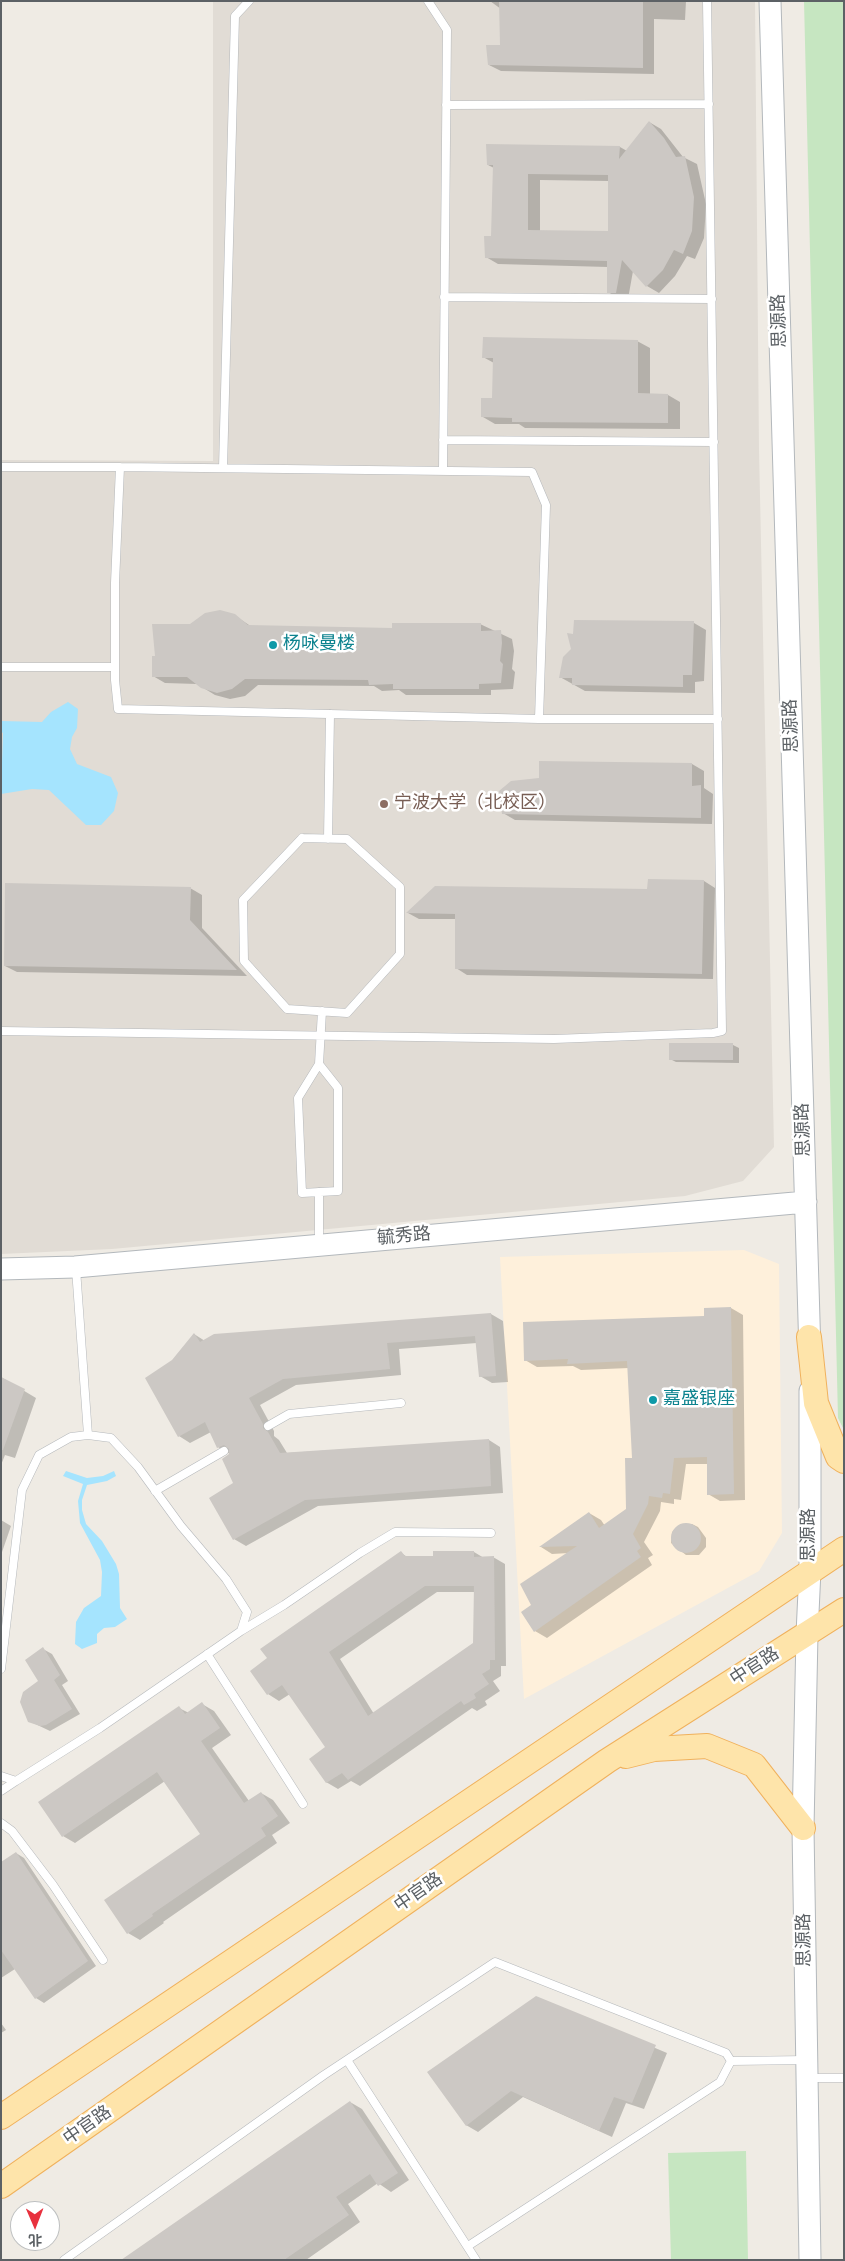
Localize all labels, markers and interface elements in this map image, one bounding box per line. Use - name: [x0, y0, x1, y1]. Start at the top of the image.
- street label: 思源路: [768, 294, 792, 348]
- place label: 杨咏曼楼: [283, 634, 355, 656]
- marker: 杨咏曼楼: [267, 639, 279, 651]
- street label: 思源路: [780, 699, 804, 753]
- place label: 宁波大学（北校区）: [394, 793, 556, 815]
- marker: 宁波大学（北校区）: [378, 798, 390, 810]
- street label: 思源路: [792, 1103, 816, 1157]
- street label: 毓秀路: [376, 1224, 432, 1250]
- place label: 嘉盛银座: [663, 1389, 735, 1411]
- marker: 嘉盛银座: [647, 1394, 659, 1406]
- street label: 思源路: [799, 1508, 821, 1562]
- street label: 中官路: [726, 1643, 784, 1691]
- street label: 中官路: [391, 1869, 447, 1917]
- street label: 思源路: [794, 1913, 816, 1967]
- street label: 中官路: [60, 2102, 116, 2150]
- north arrow: [10, 2201, 60, 2251]
- text: 北: [28, 2230, 42, 2250]

